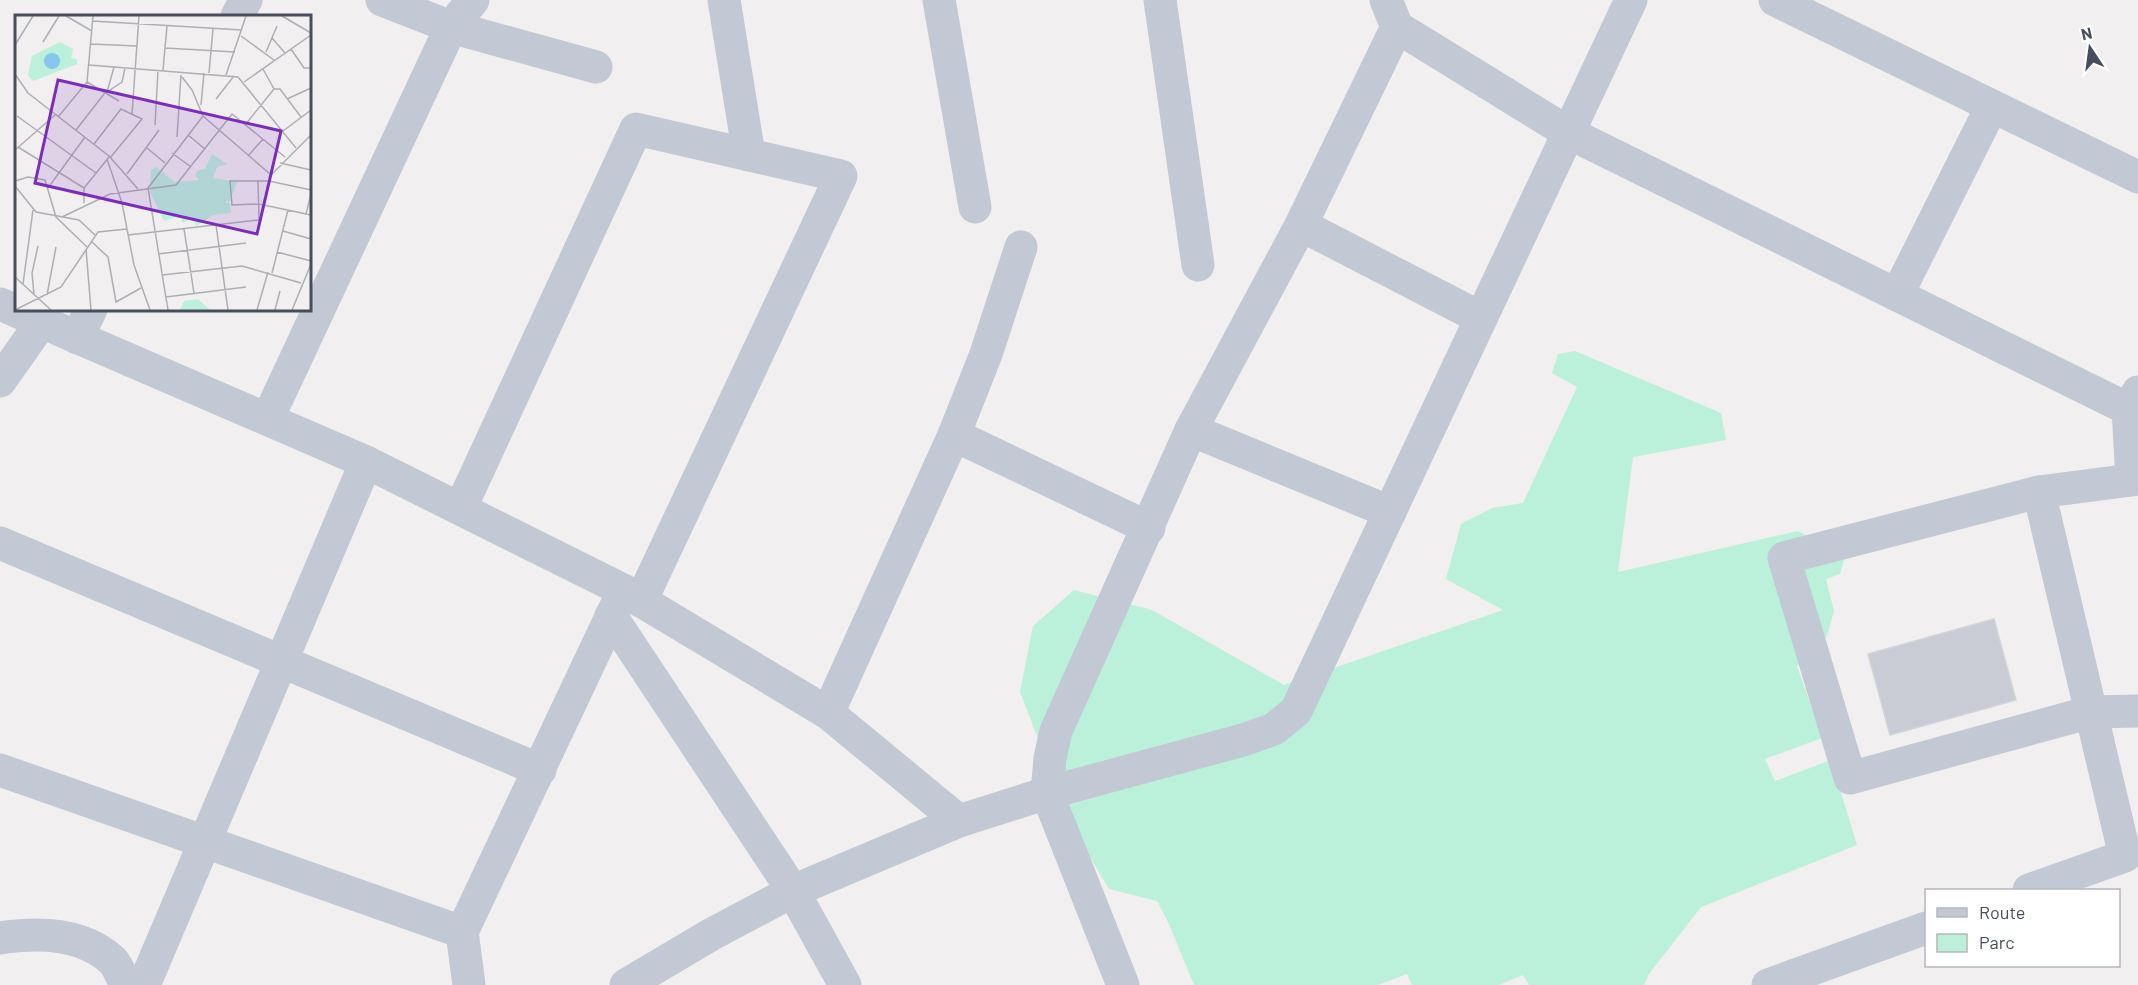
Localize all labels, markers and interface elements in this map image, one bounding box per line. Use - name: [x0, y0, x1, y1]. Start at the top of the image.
- inset map: [15, 15, 310, 310]
- north arrow: [2060, 18, 2120, 78]
- text: N: [2079, 22, 2094, 43]
- legend: [1925, 889, 2120, 967]
- text: Route: [1979, 901, 2025, 923]
- text: Parc: [1979, 931, 2015, 953]

